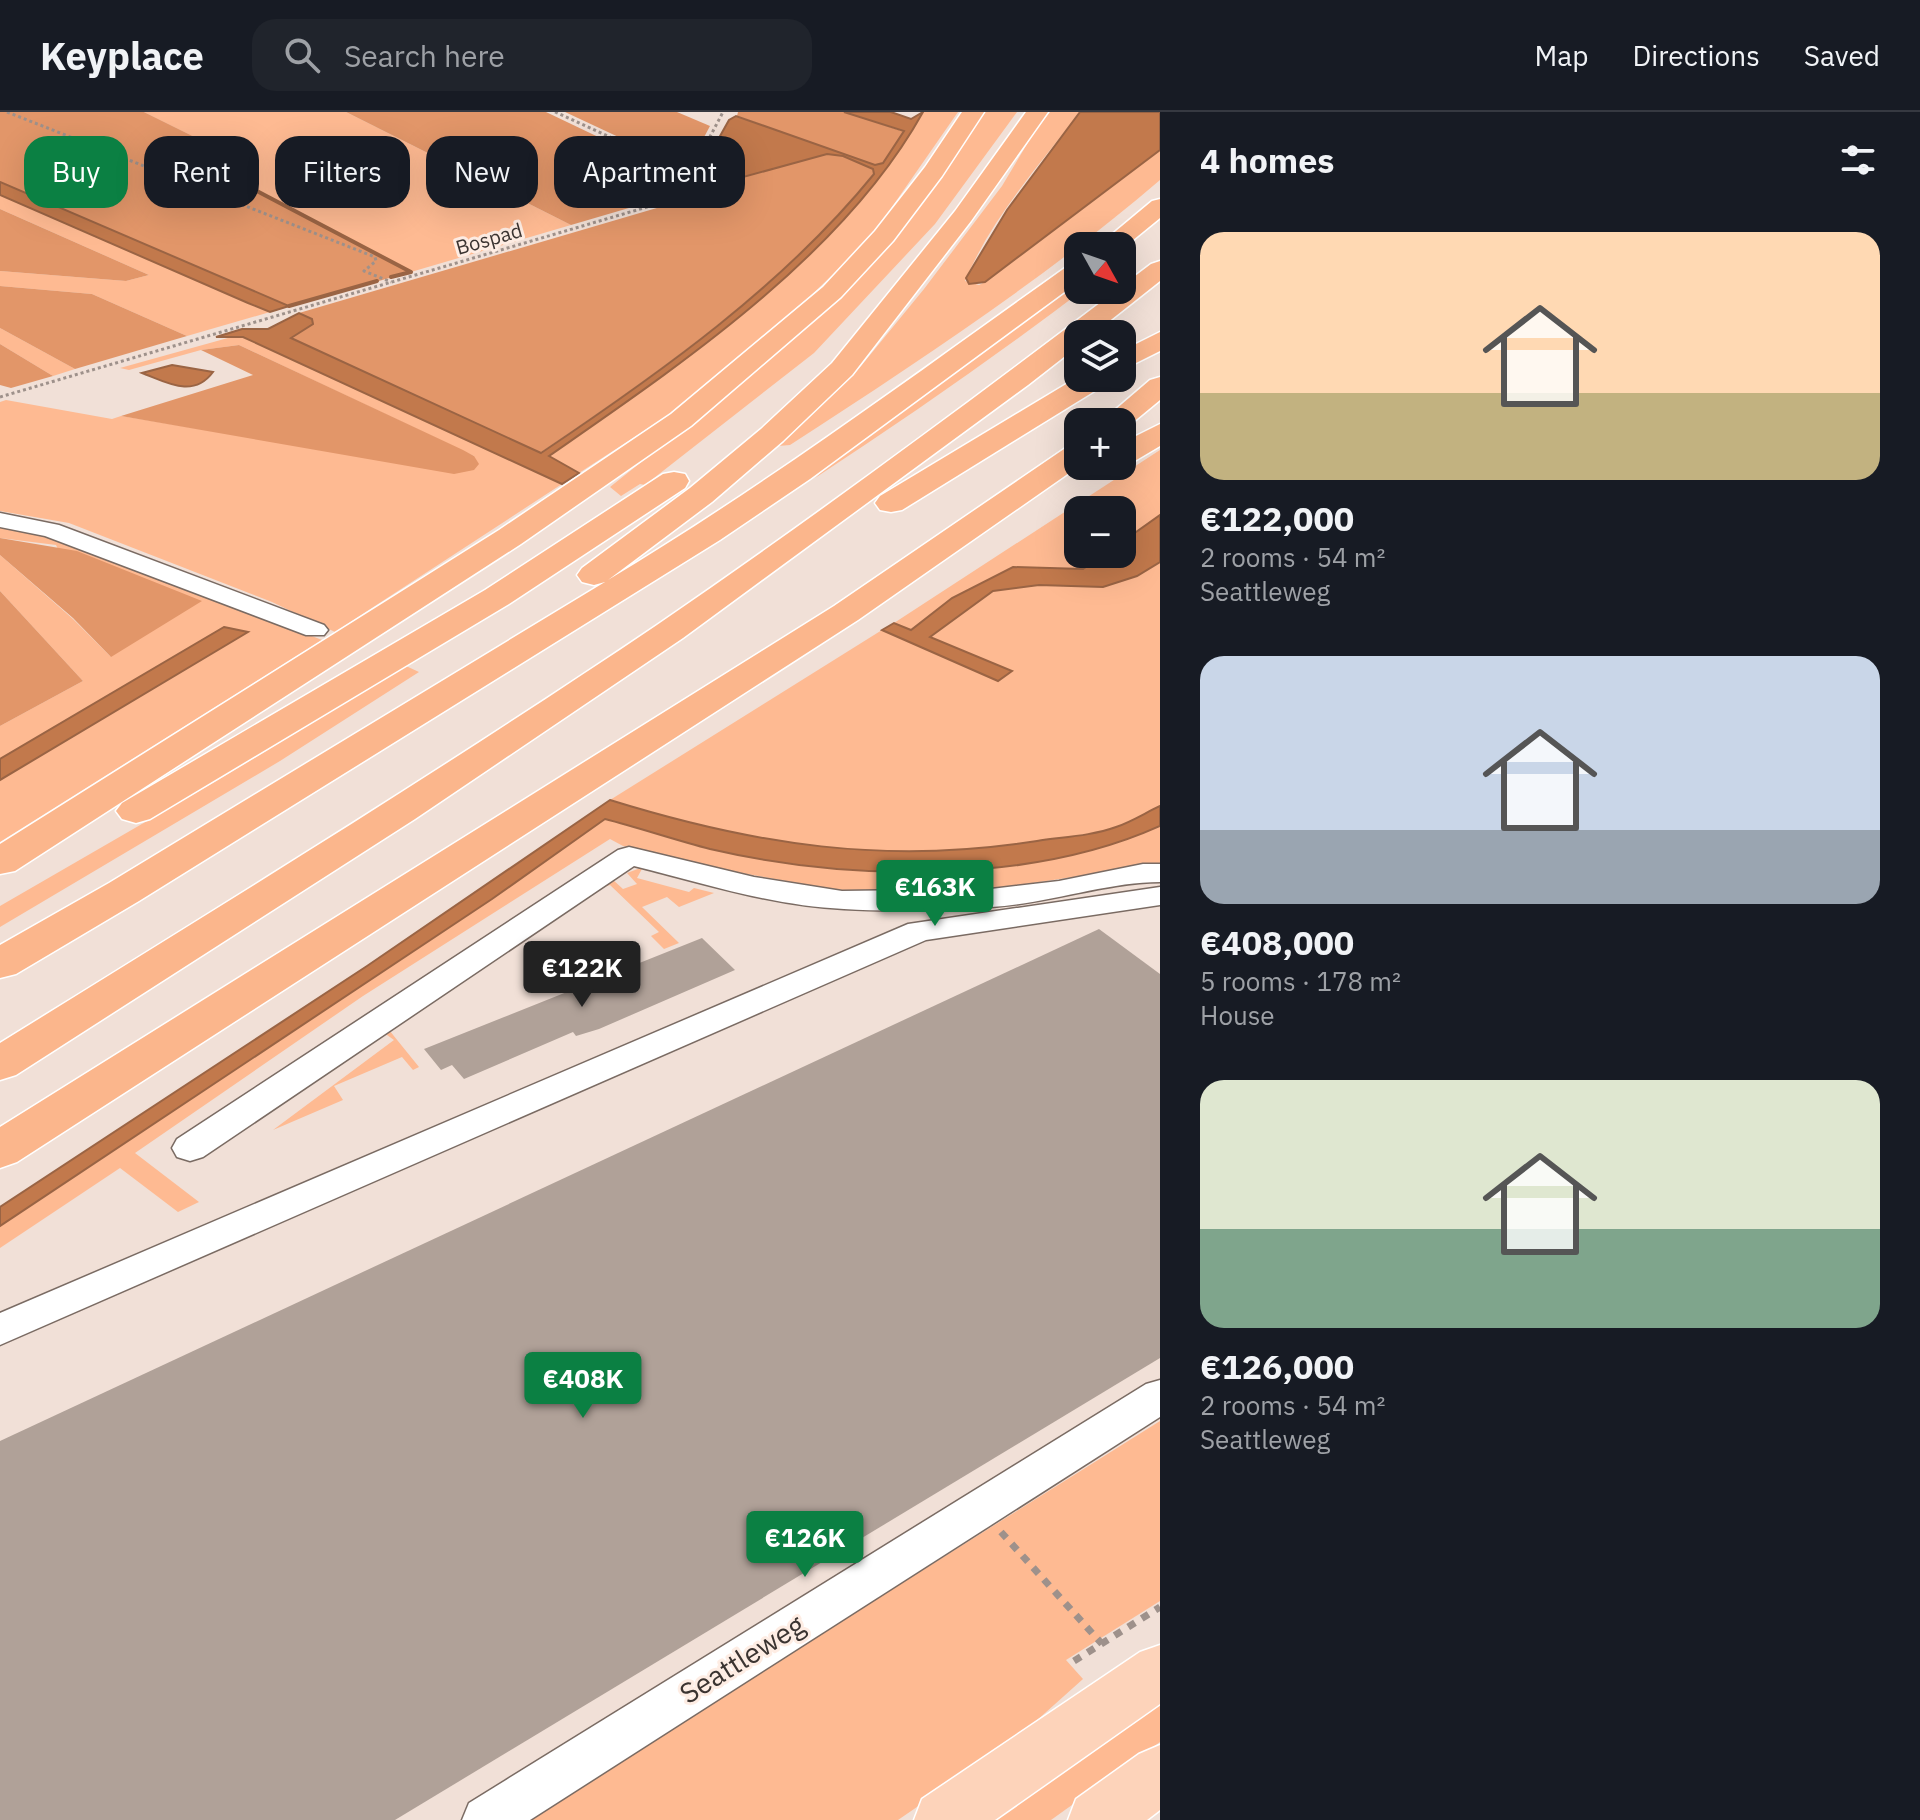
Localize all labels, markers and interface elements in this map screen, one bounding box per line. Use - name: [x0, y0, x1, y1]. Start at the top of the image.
- search box: [252, 19, 812, 91]
- text: Keyplace: [40, 31, 204, 80]
- icon: search: [280, 33, 324, 77]
- text: Search here: [344, 36, 505, 75]
- text: Map: [1534, 37, 1588, 74]
- text: Directions: [1632, 37, 1760, 74]
- text: Saved: [1804, 37, 1880, 74]
- chip: Buy: [24, 136, 128, 208]
- chip: Rent: [144, 136, 259, 208]
- chip: Filters: [275, 136, 410, 208]
- chip: New: [426, 136, 538, 208]
- chip: Apartment: [554, 136, 745, 208]
- text: 4 homes: [1200, 138, 1335, 182]
- icon: filters: [1836, 138, 1880, 182]
- street label: Bospad: [453, 216, 525, 261]
- north arrow: [1064, 232, 1136, 304]
- map controls: [1064, 232, 1136, 568]
- icon: home: [1468, 284, 1612, 428]
- button: layers: [1064, 320, 1136, 392]
- button: +: [1064, 408, 1136, 480]
- button: −: [1064, 496, 1136, 568]
- text: €122,000: [1200, 496, 1354, 540]
- text: 2 rooms · 54 m²: [1200, 540, 1385, 574]
- text: Seattleweg: [1200, 574, 1330, 608]
- icon: home: [1468, 708, 1612, 852]
- pin: €163K: [879, 860, 991, 928]
- text: €163K: [894, 869, 976, 903]
- text: €408,000: [1200, 920, 1354, 964]
- pin: €122K: [526, 941, 638, 1009]
- text: €122K: [541, 950, 623, 984]
- text: 5 rooms · 178 m²: [1200, 964, 1401, 998]
- text: House: [1200, 998, 1275, 1032]
- icon: home: [1468, 1132, 1612, 1276]
- text: €126,000: [1200, 1344, 1354, 1388]
- pin: €408K: [527, 1352, 639, 1420]
- text: €408K: [542, 1361, 624, 1395]
- text: 2 rooms · 54 m²: [1200, 1388, 1385, 1422]
- text: Seattleweg: [1200, 1422, 1330, 1456]
- pin: €126K: [749, 1511, 861, 1579]
- text: €126K: [764, 1520, 846, 1554]
- street label: Seattleweg: [672, 1606, 811, 1711]

